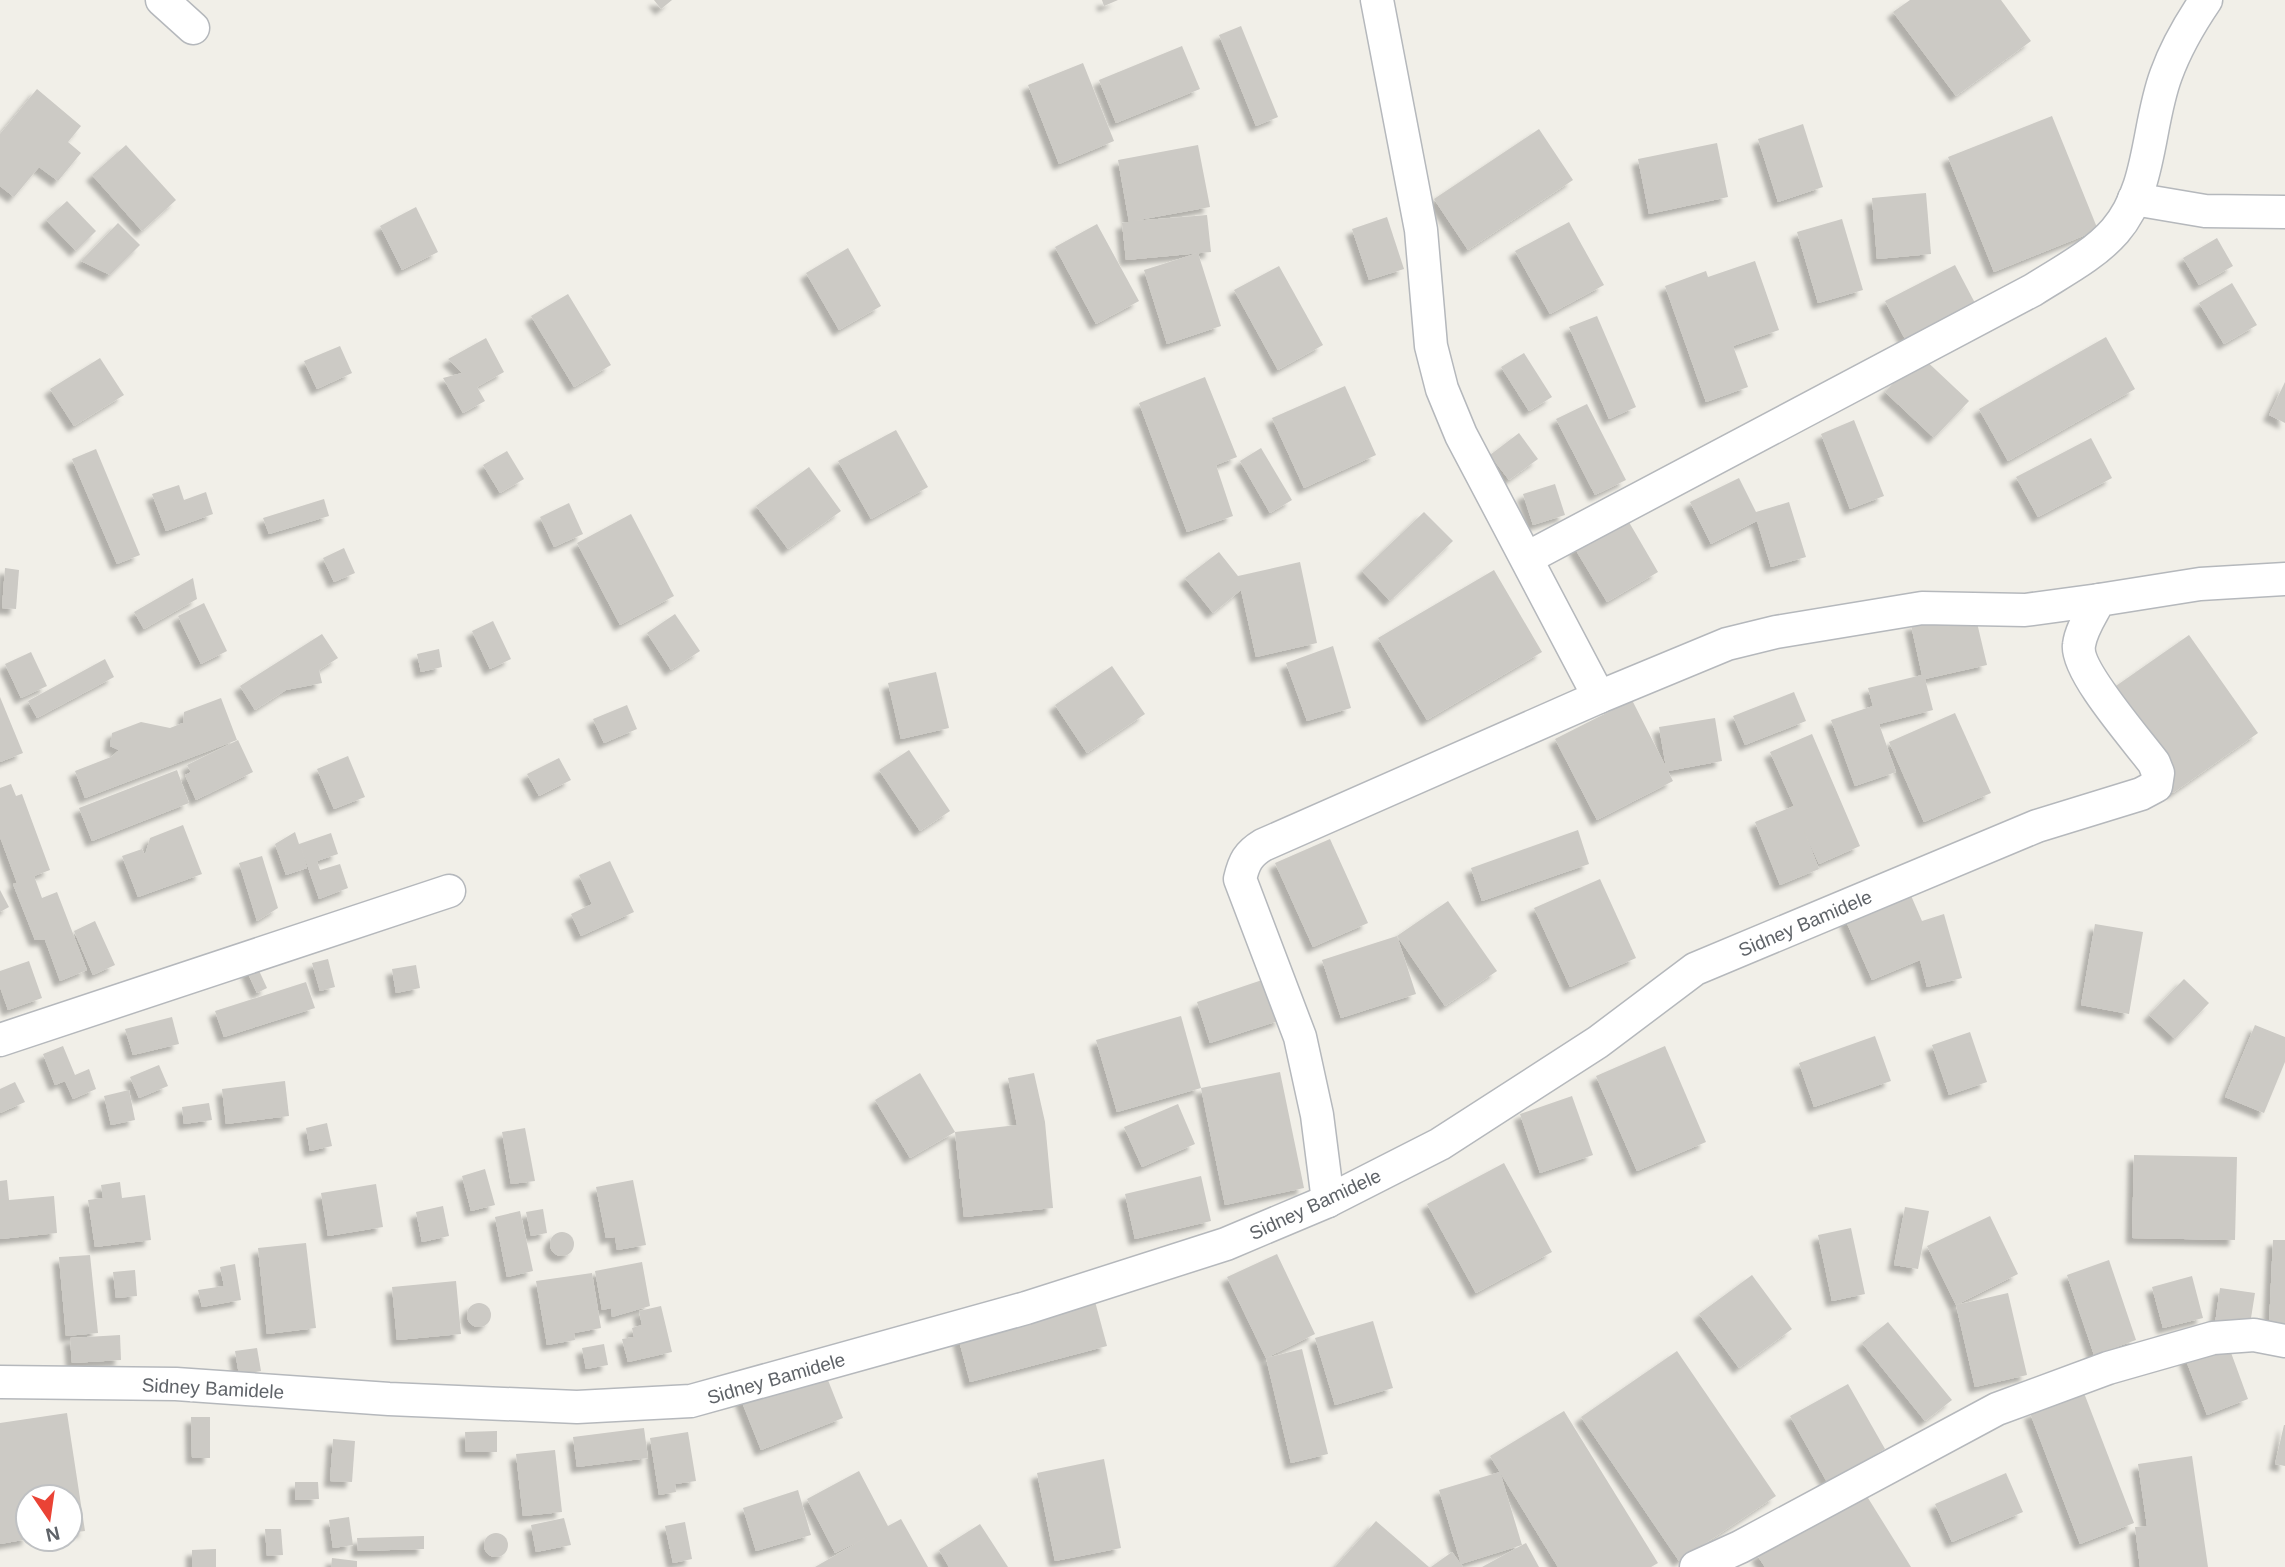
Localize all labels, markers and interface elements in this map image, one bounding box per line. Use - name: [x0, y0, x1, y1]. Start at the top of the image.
- street label: Sidney Bamidele: [1735, 886, 1875, 961]
- street label: Sidney Bamidele: [1246, 1165, 1384, 1244]
- street label: Sidney Bamidele: [705, 1349, 848, 1408]
- street label: Sidney Bamidele: [141, 1374, 285, 1403]
- north arrow: [14, 1483, 84, 1553]
- text: N: [44, 1522, 62, 1546]

